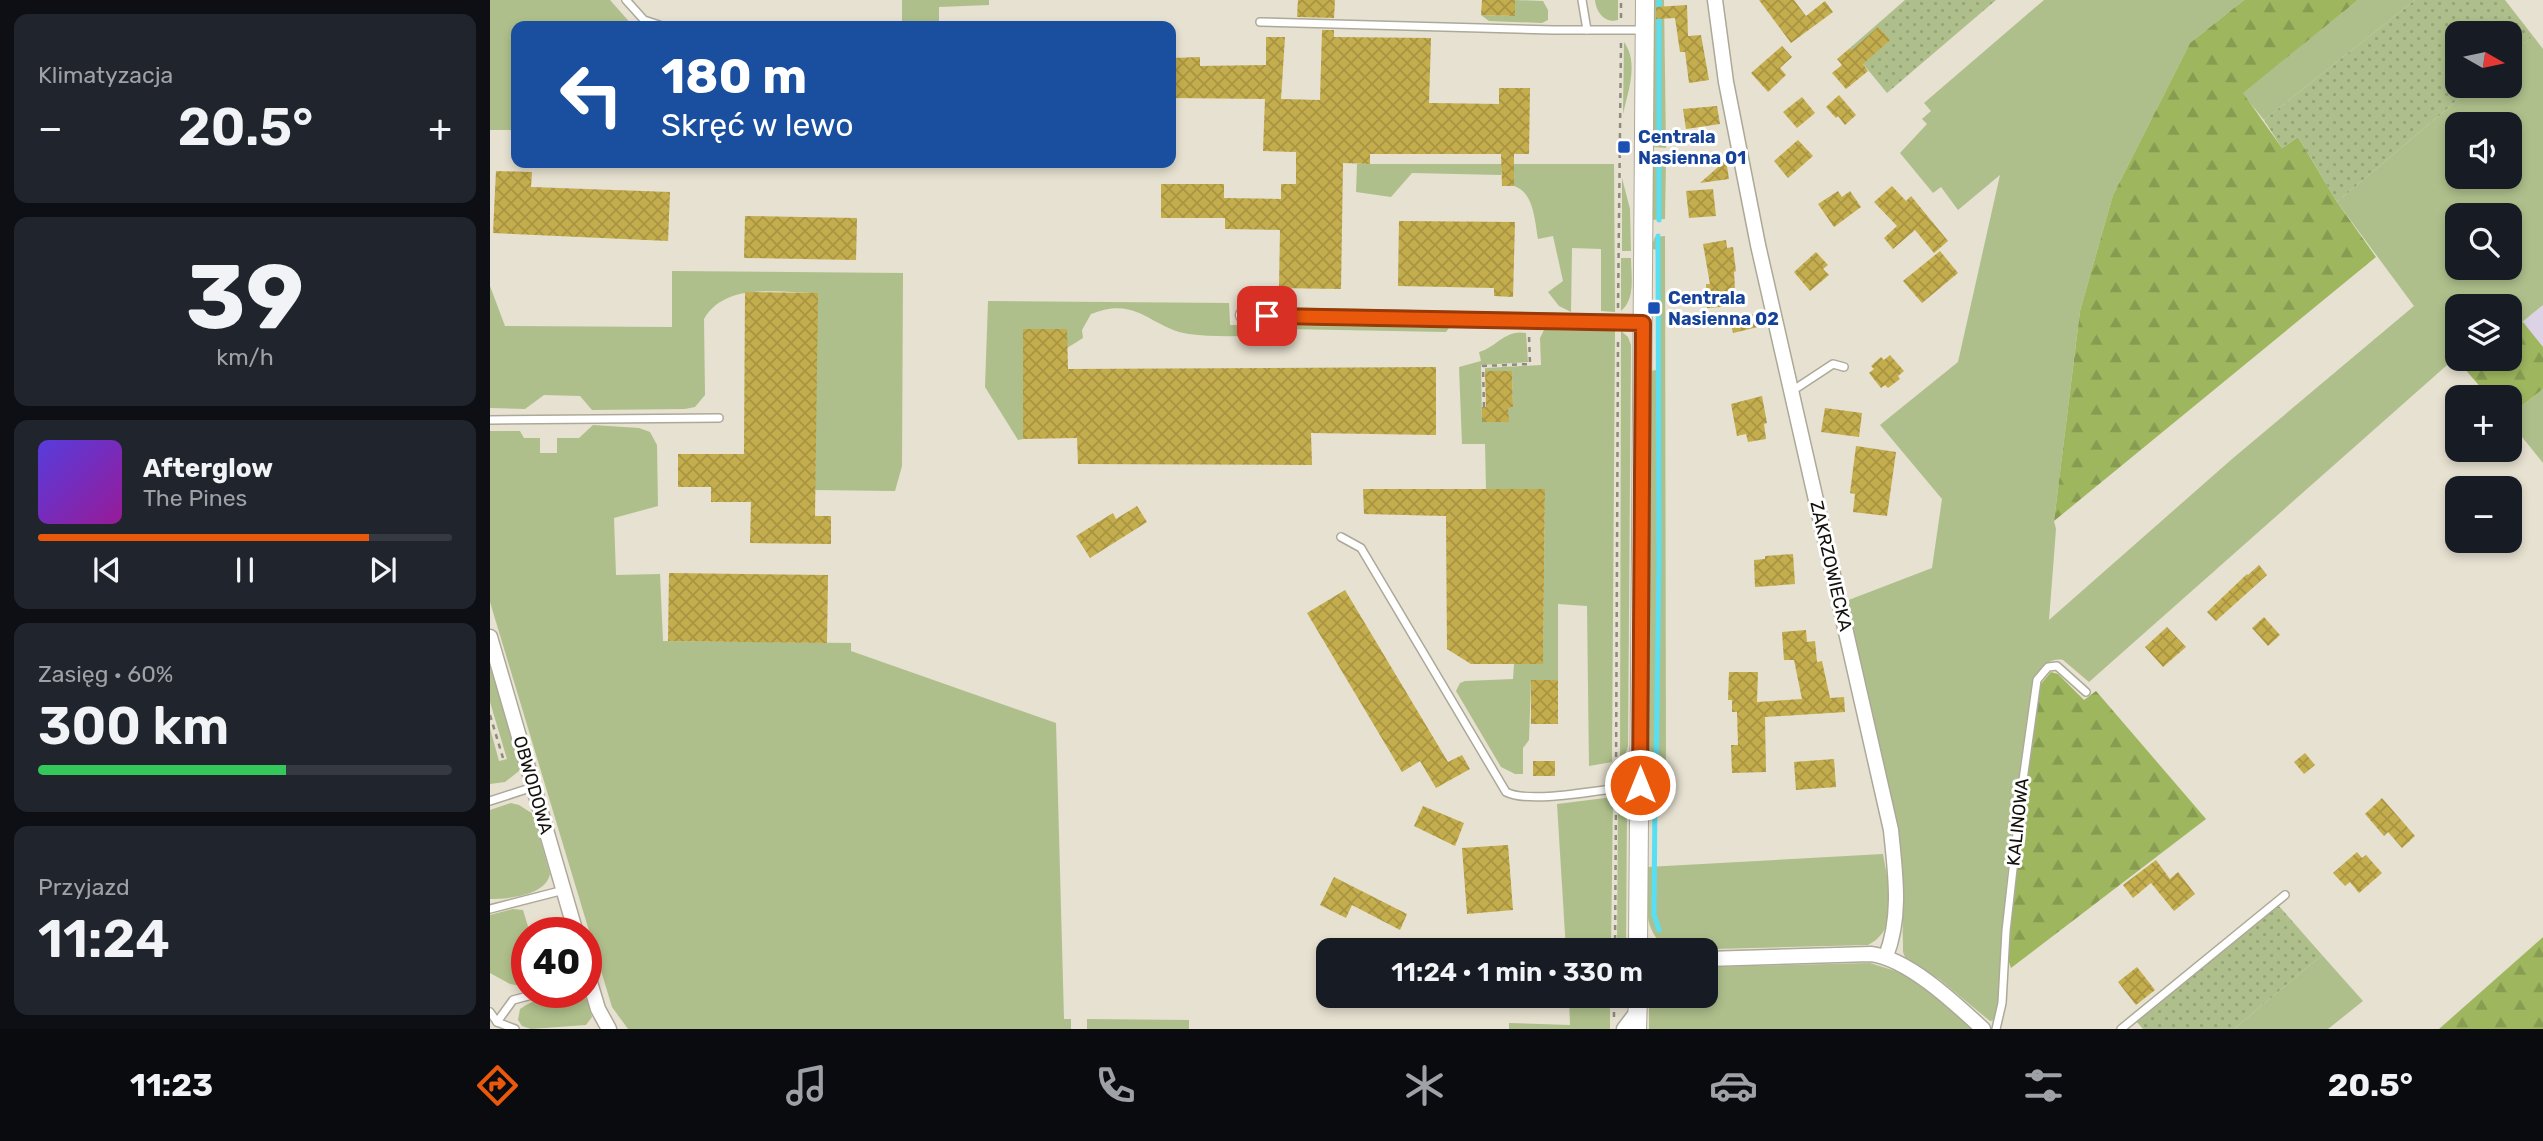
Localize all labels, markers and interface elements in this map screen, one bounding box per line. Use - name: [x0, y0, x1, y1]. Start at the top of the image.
- north arrow: [2445, 21, 2522, 98]
- map controls: [2445, 21, 2522, 553]
- text: 180 m: [661, 47, 807, 105]
- icon: left: [546, 49, 637, 140]
- text: Klimatyzacja: [38, 61, 173, 89]
- text: 20.5°: [178, 96, 313, 158]
- text: −: [38, 105, 63, 151]
- text: +: [428, 105, 452, 151]
- text: Skręć w lewo: [661, 106, 854, 144]
- button: sound: [2445, 112, 2522, 189]
- place label: Centrala Nasienna 01: [1638, 126, 1746, 169]
- marker: Centrala Nasienna 01: [1616, 139, 1632, 155]
- button: search: [2445, 203, 2522, 280]
- text: 39: [186, 243, 304, 351]
- pin: [1237, 286, 1297, 346]
- place label: Centrala Nasienna 02: [1668, 287, 1779, 330]
- button: layers: [2445, 294, 2522, 371]
- icon: arrive: [1248, 297, 1286, 335]
- marker: Centrala Nasienna 02: [1646, 300, 1662, 316]
- text: km/h: [216, 343, 274, 371]
- button: +: [2445, 385, 2522, 462]
- text: Afterglow: [143, 453, 273, 484]
- button: −: [2445, 476, 2522, 553]
- text: The Pines: [143, 484, 247, 512]
- street label: ZAKRZOWIECKA: [1805, 499, 1857, 633]
- icon: previous: [88, 551, 126, 589]
- icon: pause: [226, 551, 264, 589]
- icon: next: [364, 551, 402, 589]
- text: Zasięg · 60%: [38, 660, 173, 688]
- text: 300 km: [38, 695, 229, 757]
- street label: OBWODOWA: [508, 733, 558, 837]
- position arrow: [1603, 748, 1677, 822]
- street label: KALINOWA: [2002, 777, 2034, 867]
- text: Przyjazd: [38, 873, 130, 901]
- text: 11:24: [38, 908, 170, 970]
- speed limit sign: 40: [511, 917, 602, 1008]
- text: 11:24 · 1 min · 330 m: [1391, 957, 1643, 988]
- icon: directions: [473, 1061, 522, 1110]
- icon: music: [782, 1061, 831, 1110]
- icon: phone: [1091, 1061, 1140, 1110]
- icon: climate: [1400, 1061, 1449, 1110]
- icon: car: [1709, 1061, 1758, 1110]
- icon: filters: [2019, 1061, 2068, 1110]
- text: 11:23: [130, 1066, 213, 1104]
- text: 20.5°: [2328, 1066, 2413, 1104]

